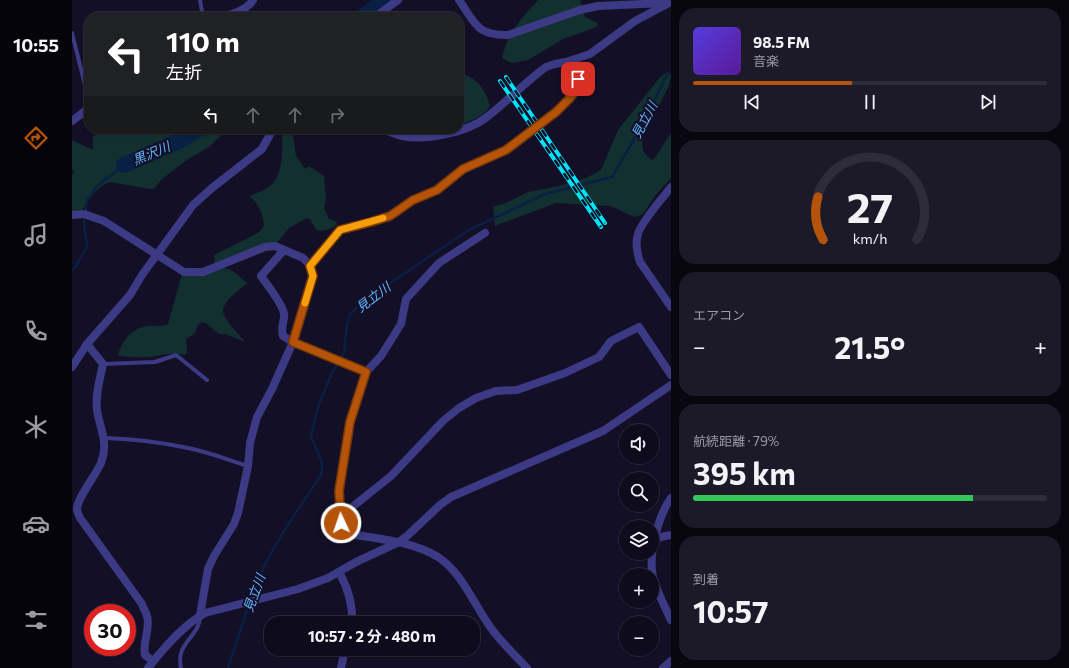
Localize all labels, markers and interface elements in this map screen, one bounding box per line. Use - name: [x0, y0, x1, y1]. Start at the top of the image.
- text: 110 m: [166, 24, 240, 58]
- icon: left: [100, 28, 152, 80]
- text: 98.5 FM: [753, 33, 810, 51]
- text: 10:55: [13, 34, 59, 56]
- text: 音楽: [753, 53, 779, 69]
- text: 左折: [166, 61, 202, 83]
- pin: [561, 62, 595, 96]
- icon: arrive: [567, 68, 589, 90]
- icon: previous: [741, 91, 763, 113]
- icon: pause: [859, 91, 881, 113]
- icon: next: [977, 91, 999, 113]
- water label: 見立川: [628, 97, 661, 141]
- icon: left: [200, 104, 222, 126]
- icon: ahead: [242, 104, 264, 126]
- icon: ahead: [284, 104, 306, 126]
- icon: right: [326, 104, 348, 126]
- icon: directions: [22, 124, 50, 152]
- water label: 黒沢川: [130, 137, 174, 168]
- text: 27: [847, 181, 893, 232]
- icon: music: [22, 221, 50, 249]
- text: km/h: [853, 229, 887, 247]
- water label: 見立川: [353, 278, 395, 315]
- text: エアコン: [693, 307, 745, 323]
- icon: phone: [22, 317, 50, 345]
- text: 21.5°: [834, 328, 905, 365]
- text: −: [693, 333, 706, 360]
- text: +: [1034, 333, 1047, 360]
- icon: climate: [22, 413, 50, 441]
- map controls: [619, 424, 659, 656]
- button: sound: [619, 424, 659, 464]
- text: 航続距離 · 79%: [693, 433, 779, 449]
- text: 395 km: [693, 454, 796, 491]
- button: search: [619, 472, 659, 512]
- position arrow: [320, 502, 362, 544]
- icon: car: [22, 510, 50, 538]
- button: layers: [619, 520, 659, 560]
- button: +: [619, 568, 659, 608]
- water label: 見立川: [240, 570, 269, 614]
- text: 到着: [693, 571, 719, 587]
- text: 10:57: [693, 592, 768, 629]
- speed limit sign: 30: [84, 604, 136, 656]
- icon: filters: [22, 606, 50, 634]
- button: −: [619, 616, 659, 656]
- text: 10:57 · 2 分 · 480 m: [308, 627, 436, 645]

